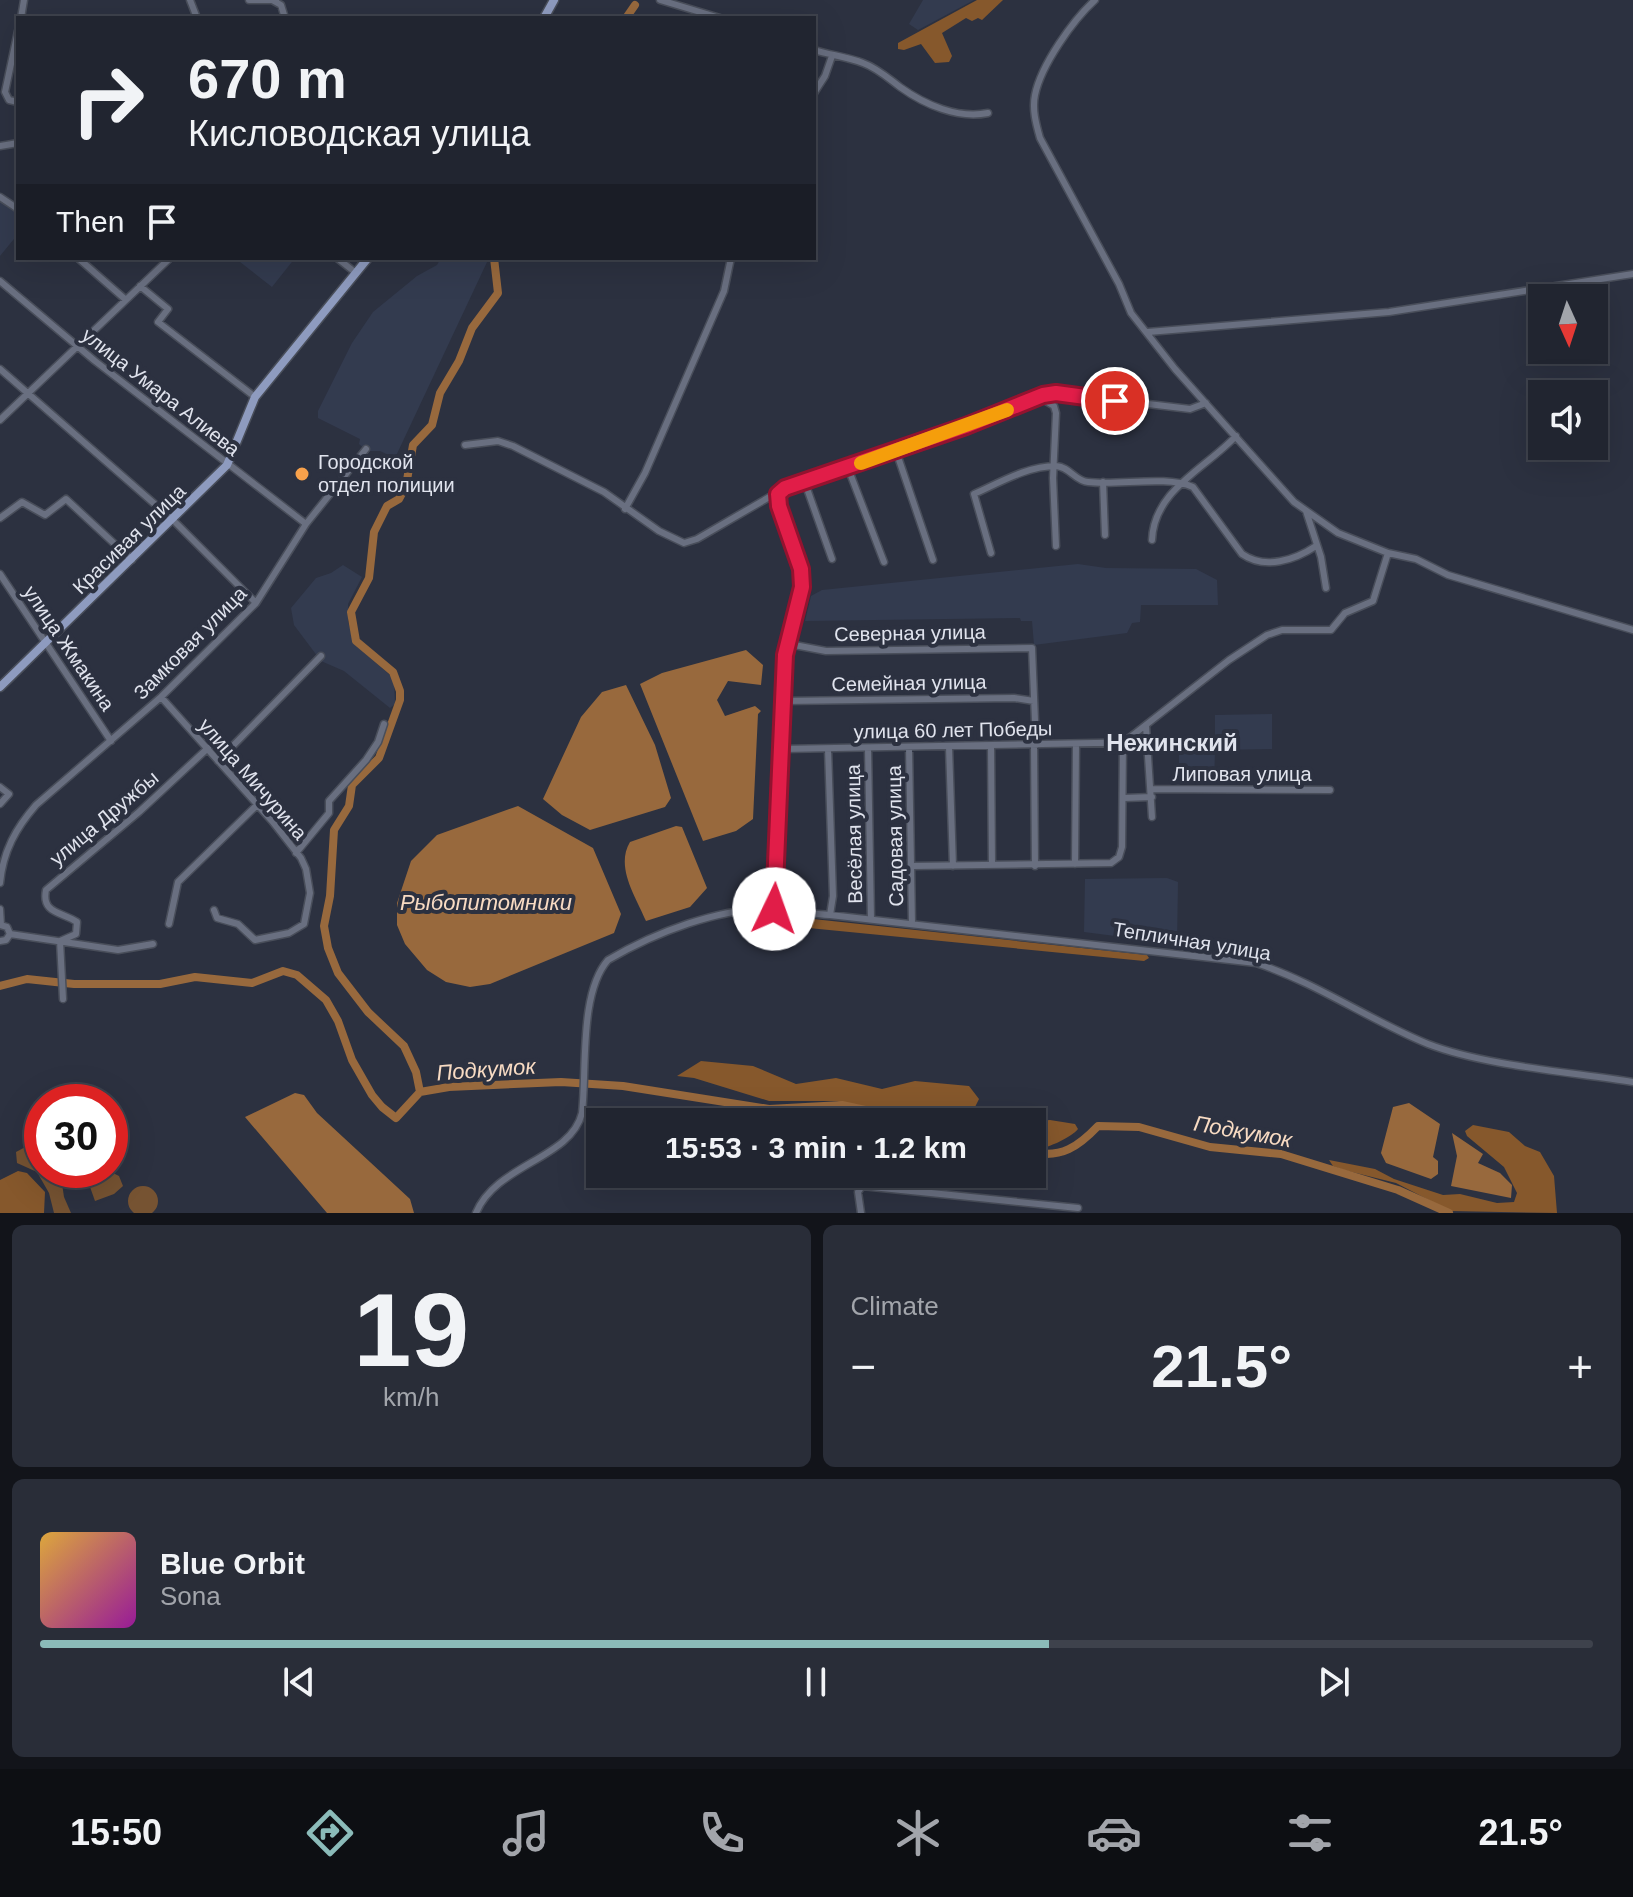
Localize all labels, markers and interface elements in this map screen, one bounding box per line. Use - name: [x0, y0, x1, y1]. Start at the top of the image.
- text: 670 m: [188, 47, 347, 110]
- icon: right: [56, 48, 160, 152]
- text: Кисловодская улица: [188, 113, 531, 154]
- icon: arrive: [140, 200, 184, 244]
- text: Then: [56, 205, 124, 238]
- north arrow: [1528, 284, 1608, 364]
- map controls: [1528, 284, 1608, 460]
- street label: улица Умара Алиева: [78, 324, 245, 461]
- pin: [1081, 367, 1149, 435]
- icon: arrive: [1093, 379, 1137, 423]
- button: sound: [1528, 380, 1608, 460]
- place label: Городской отдел полиции: [318, 451, 455, 496]
- marker: Городской отдел полиции: [293, 465, 311, 483]
- street label: Красивая улица: [68, 479, 190, 598]
- street label: улица Жмакина: [19, 581, 119, 715]
- street label: Замковая улица: [129, 582, 251, 704]
- street label: Северная улица: [834, 621, 987, 645]
- street label: Семейная улица: [831, 671, 988, 695]
- street label: улица Мичурина: [194, 714, 312, 845]
- street label: улица 60 лет Победы: [853, 717, 1053, 743]
- district label: Нежинский: [1106, 729, 1238, 756]
- street label: Весёлая улица: [842, 763, 866, 904]
- street label: Липовая улица: [1172, 763, 1312, 785]
- street label: Садовая улица: [883, 764, 907, 907]
- street label: улица Дружбы: [45, 766, 163, 870]
- position arrow: [732, 867, 816, 951]
- water label: Рыбопитомники: [400, 890, 572, 915]
- street label: Тепличная улица: [1111, 918, 1274, 965]
- water label: Подкумок: [436, 1053, 538, 1085]
- speed limit sign: 30: [24, 1084, 128, 1188]
- water label: Подкумок: [1192, 1111, 1296, 1153]
- text: 15:53 · 3 min · 1.2 km: [665, 1131, 967, 1164]
- text: 19: [353, 1272, 469, 1388]
- text: Climate: [851, 1291, 939, 1321]
- text: 21.5°: [1151, 1333, 1292, 1400]
- text: −: [851, 1342, 876, 1391]
- text: +: [1567, 1342, 1593, 1391]
- text: km/h: [383, 1382, 439, 1412]
- text: Blue Orbit: [160, 1547, 305, 1580]
- text: Sona: [160, 1581, 221, 1611]
- icon: previous: [277, 1660, 321, 1704]
- icon: pause: [794, 1660, 838, 1704]
- icon: next: [1312, 1660, 1356, 1704]
- icon: directions: [302, 1805, 358, 1861]
- icon: music: [498, 1805, 554, 1861]
- icon: phone: [694, 1805, 750, 1861]
- icon: climate: [890, 1805, 946, 1861]
- icon: car: [1086, 1805, 1142, 1861]
- icon: filters: [1282, 1805, 1338, 1861]
- text: 15:50: [70, 1812, 162, 1853]
- text: 21.5°: [1478, 1812, 1563, 1853]

